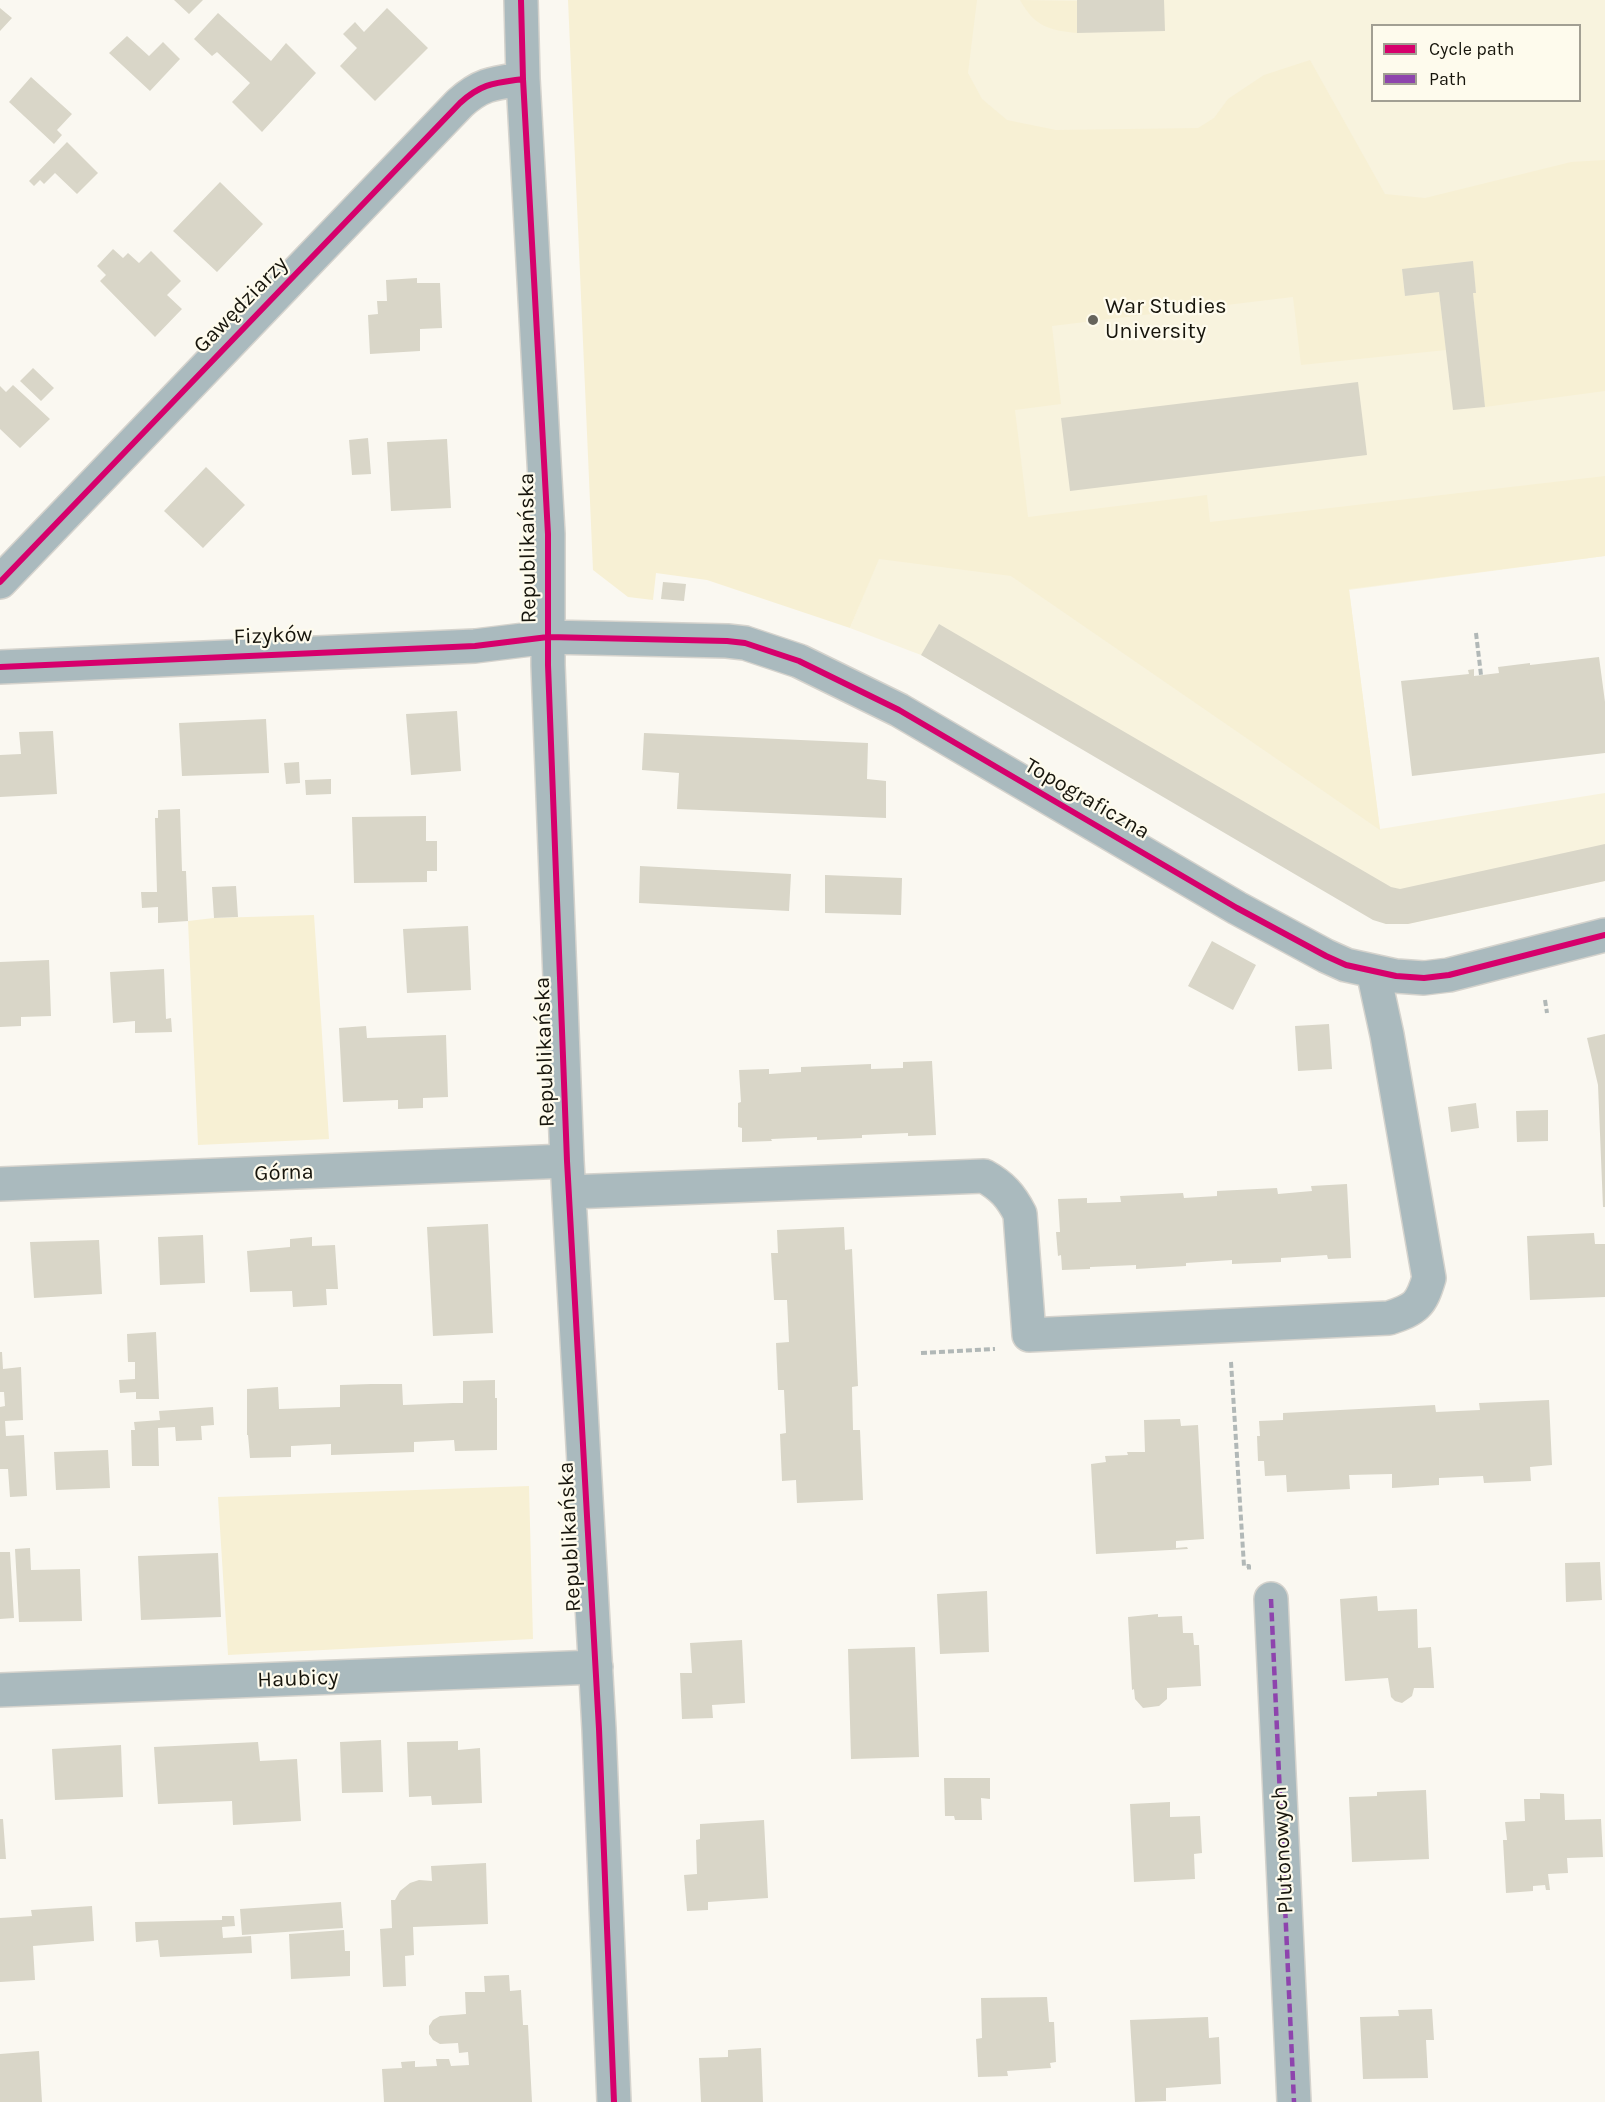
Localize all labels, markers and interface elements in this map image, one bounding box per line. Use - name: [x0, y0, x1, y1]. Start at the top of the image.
- legend: [1371, 24, 1581, 102]
- text: Cycle path: [1429, 38, 1514, 60]
- text: Path: [1429, 68, 1467, 90]
- street label: Gawędziarzy: [188, 251, 294, 359]
- place label: War Studies University: [1105, 294, 1227, 346]
- marker: War Studies University: [1086, 313, 1100, 327]
- street label: Republikańska: [513, 473, 543, 623]
- street label: Fizyków: [233, 621, 313, 651]
- street label: Topograficzna: [1020, 753, 1154, 845]
- street label: Republikańska: [529, 976, 561, 1128]
- street label: Górna: [254, 1159, 314, 1187]
- street label: Republikańska: [553, 1461, 587, 1613]
- street label: Haubicy: [257, 1664, 339, 1694]
- street label: Plutonowych: [1266, 1785, 1300, 1915]

